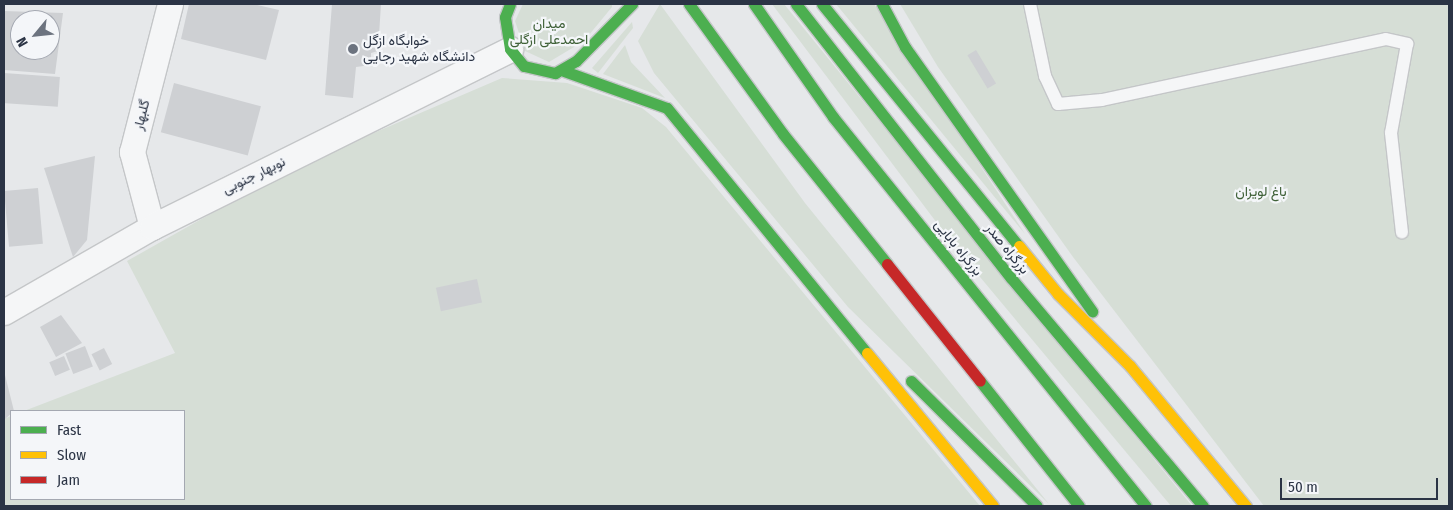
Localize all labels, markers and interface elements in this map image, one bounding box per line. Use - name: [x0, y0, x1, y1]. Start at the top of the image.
- north arrow: [10, 10, 60, 60]
- park label: میدان احمدعلی ازگلی: [510, 16, 588, 48]
- place label: خوابگاه ازگل دانشگاه شهید رجایی: [363, 33, 475, 65]
- text: N: [13, 34, 32, 50]
- marker: خوابگاه ازگل دانشگاه شهید رجایی: [347, 43, 359, 55]
- street label: گلبهار: [130, 98, 154, 132]
- street label: نوبهار جنوبی: [220, 154, 288, 198]
- park label: باغ لویزان: [1235, 184, 1287, 200]
- street label: بزرگراه بابایی: [930, 216, 986, 280]
- street label: بزرگراه صدر: [981, 220, 1033, 278]
- legend: [10, 410, 185, 500]
- text: Fast: [57, 421, 81, 439]
- text: Slow: [57, 446, 86, 464]
- scale bar: [1283, 468, 1440, 500]
- text: Jam: [57, 471, 80, 489]
- text: 50 m: [1288, 478, 1318, 496]

